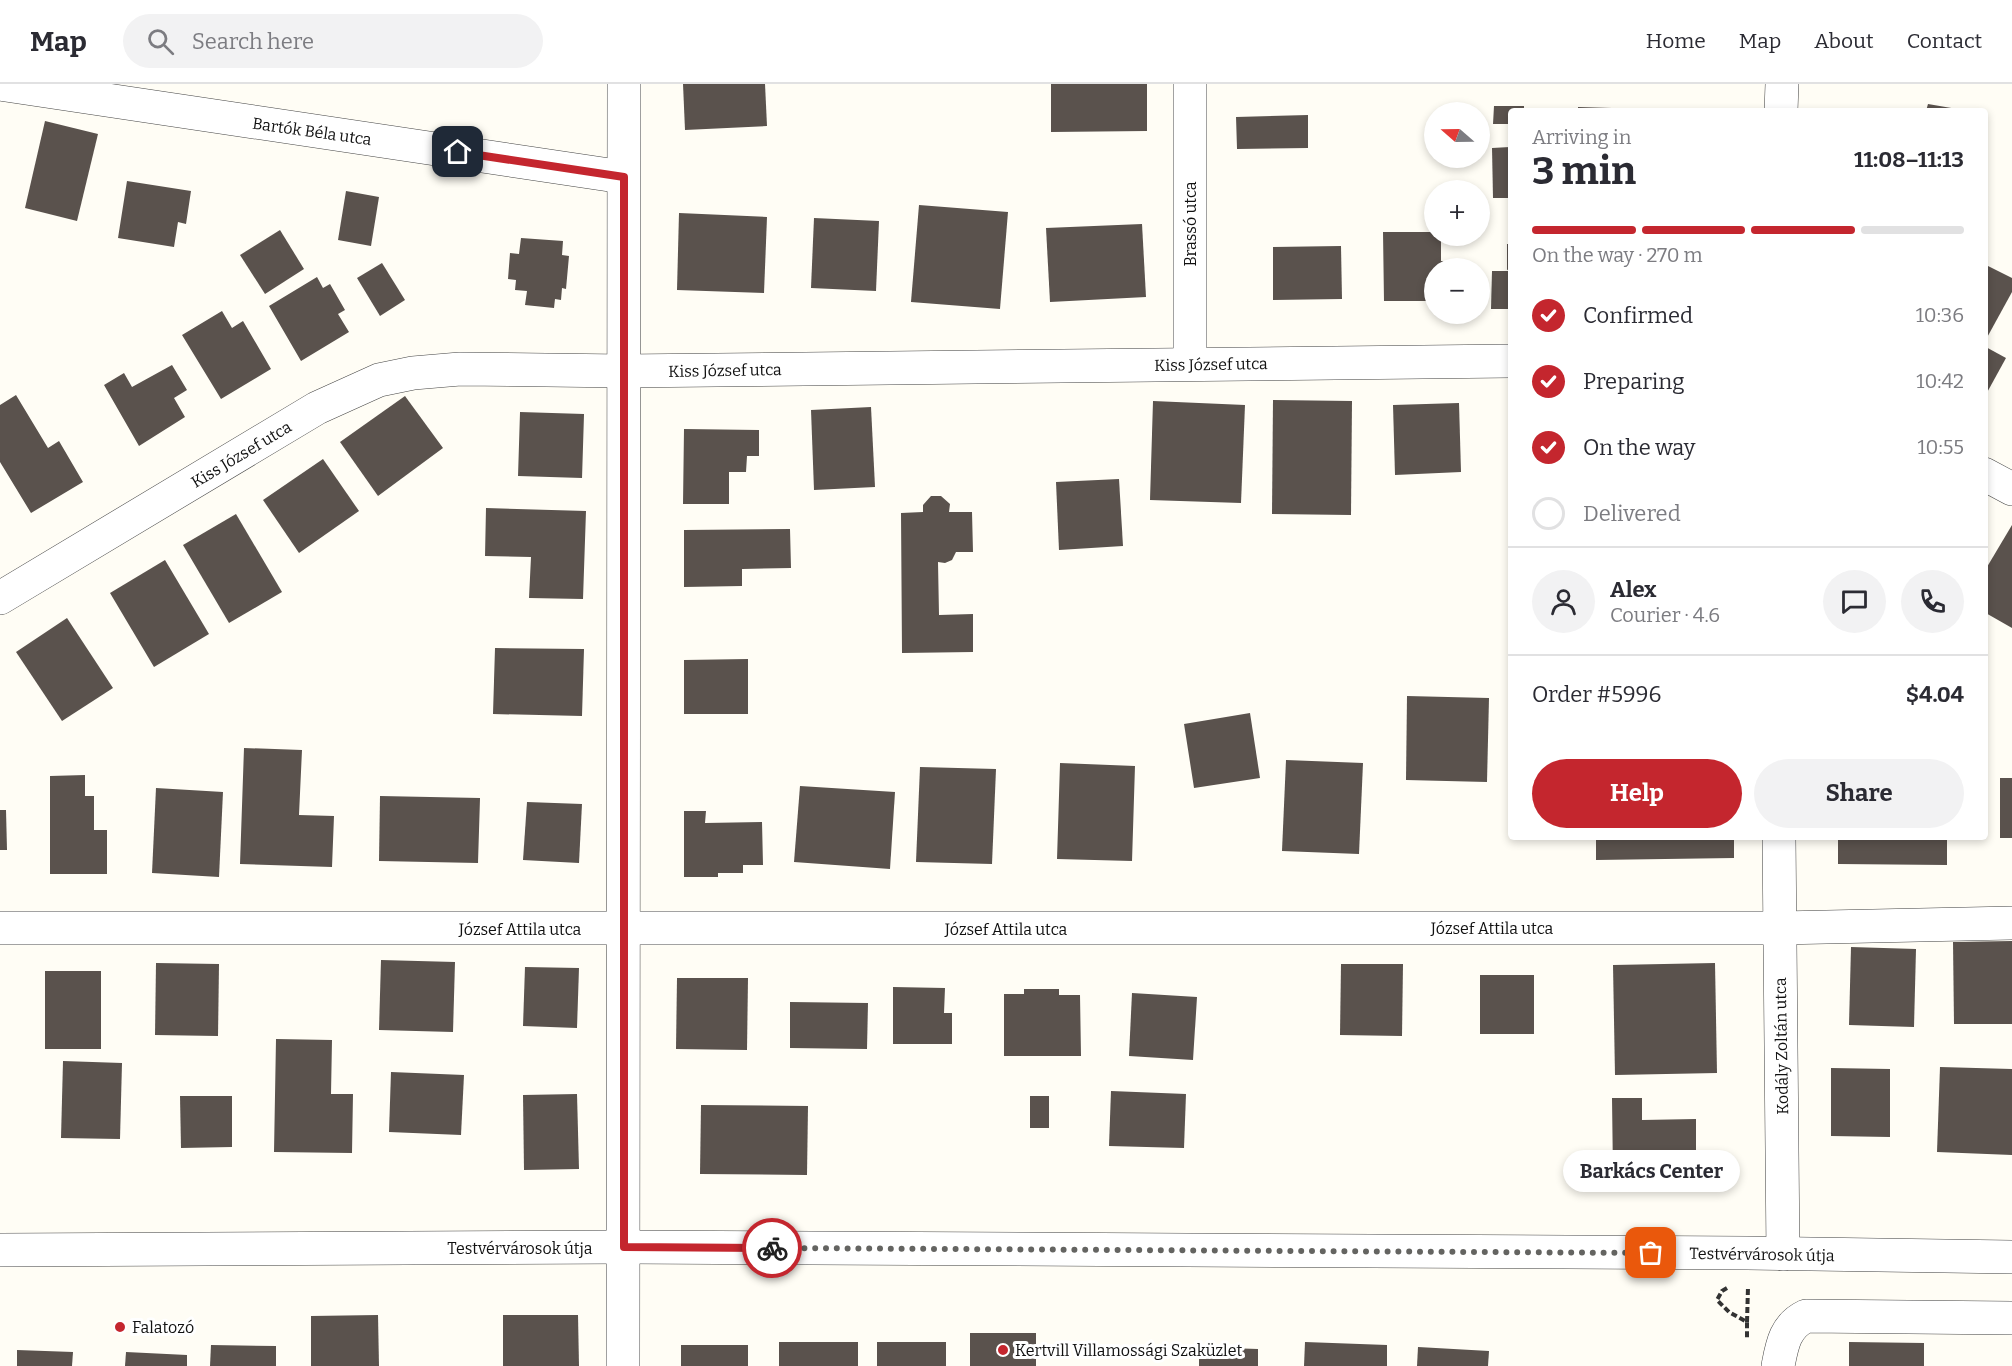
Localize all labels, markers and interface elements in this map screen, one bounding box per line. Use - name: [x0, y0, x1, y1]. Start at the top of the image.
- search box: [123, 14, 543, 68]
- text: Map: [30, 25, 87, 58]
- icon: search: [144, 25, 177, 58]
- text: Search here: [192, 28, 314, 55]
- text: Home: [1646, 28, 1706, 54]
- text: Map: [1739, 28, 1781, 54]
- text: About: [1814, 28, 1874, 54]
- text: Contact: [1907, 28, 1982, 54]
- north arrow: [1424, 102, 1490, 168]
- map controls: [1424, 102, 1490, 324]
- street label: Bartók Béla utca: [251, 114, 373, 149]
- text: Arriving in: [1532, 125, 1631, 149]
- pin: [432, 126, 483, 177]
- icon: home: [441, 135, 474, 168]
- text: 11:08–11:13: [1854, 146, 1964, 173]
- text: 3 min: [1532, 148, 1636, 194]
- button: +: [1424, 180, 1490, 246]
- street label: Brassó utca: [1181, 181, 1200, 267]
- text: On the way · 270 m: [1532, 243, 1703, 267]
- button: −: [1424, 258, 1490, 324]
- icon: check: [1532, 299, 1565, 332]
- text: Confirmed: [1583, 302, 1693, 329]
- text: 10:36: [1916, 303, 1964, 327]
- street label: Kiss József utca: [1154, 354, 1268, 375]
- street label: Kiss József utca: [668, 360, 782, 381]
- icon: check: [1532, 365, 1565, 398]
- text: Preparing: [1583, 368, 1685, 395]
- text: 10:42: [1916, 369, 1964, 393]
- street label: Kiss József utca: [188, 417, 295, 492]
- icon: check: [1532, 431, 1565, 464]
- text: On the way: [1583, 434, 1695, 461]
- text: 10:55: [1917, 435, 1964, 459]
- text: Delivered: [1583, 500, 1681, 527]
- button: person: [1532, 570, 1595, 633]
- button: chat: [1823, 570, 1886, 633]
- button: phone: [1901, 570, 1964, 633]
- text: Alex: [1610, 576, 1656, 603]
- text: Courier · 4.6: [1610, 603, 1720, 627]
- text: Order #5996: [1532, 681, 1661, 708]
- text: $4.04: [1906, 681, 1964, 708]
- button: Help: [1532, 759, 1742, 828]
- button: Share: [1754, 759, 1964, 828]
- street label: József Attila utca: [1430, 919, 1554, 938]
- street label: József Attila utca: [458, 920, 582, 939]
- street label: József Attila utca: [944, 920, 1068, 939]
- street label: Kodály Zoltán utca: [1771, 977, 1792, 1115]
- callout: Barkács Center: [1562, 1151, 1740, 1193]
- text: Barkács Center: [1580, 1159, 1723, 1183]
- courier: [742, 1218, 802, 1278]
- pin: [1625, 1227, 1676, 1278]
- icon: bike: [756, 1232, 789, 1265]
- icon: bag: [1634, 1236, 1667, 1269]
- street label: Testvérvárosok útja: [447, 1239, 593, 1258]
- street label: Testvérvárosok útja: [1689, 1244, 1835, 1265]
- place label: Falatozó: [132, 1318, 194, 1337]
- marker: Falatozó: [113, 1320, 127, 1334]
- place label: Kertvill Villamossági Szaküzlet: [1015, 1341, 1242, 1360]
- marker: Kertvill Villamossági Szaküzlet: [996, 1343, 1010, 1357]

